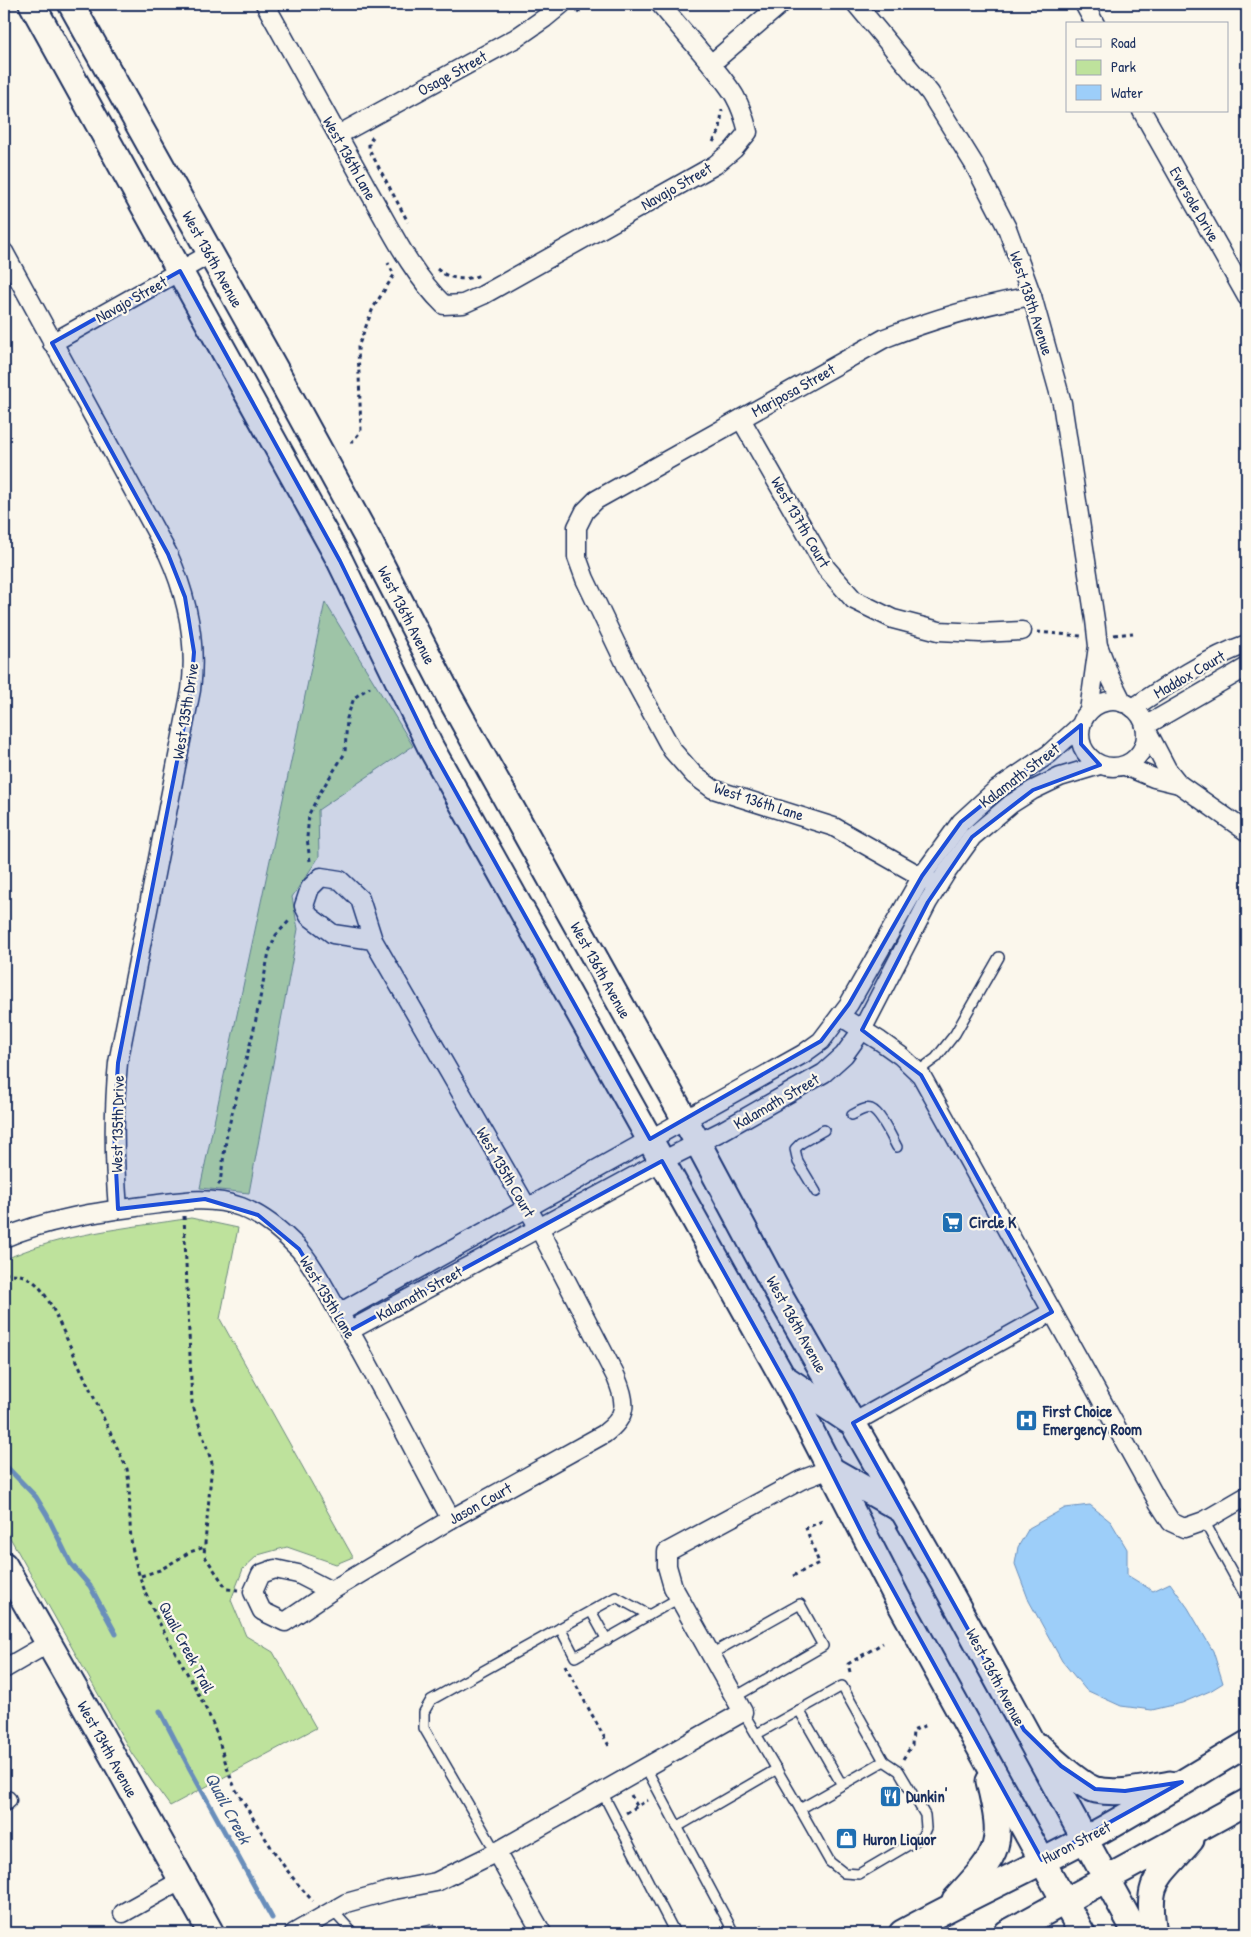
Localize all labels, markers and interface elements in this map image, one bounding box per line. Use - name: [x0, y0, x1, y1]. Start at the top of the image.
- legend: [1066, 22, 1228, 112]
- text: Road: [1111, 32, 1136, 53]
- street label: Osage Street: [414, 45, 491, 101]
- text: Park: [1111, 56, 1136, 77]
- text: Water: [1111, 82, 1143, 103]
- street label: West 136th Lane: [318, 112, 382, 204]
- street label: Navajo Street: [636, 157, 716, 215]
- street label: Eversole Drive: [1165, 163, 1226, 246]
- street label: West 136th Avenue: [177, 207, 249, 312]
- street label: West 138th Avenue: [1005, 248, 1059, 358]
- street label: Navajo Street: [91, 270, 171, 328]
- street label: Mariposa Street: [747, 358, 839, 422]
- street label: West 137th Court: [766, 472, 836, 572]
- street label: West 136th Avenue: [373, 562, 441, 668]
- street label: Maddox Court: [1149, 645, 1229, 703]
- street label: West 135th Drive: [167, 661, 204, 761]
- street label: Kalamath Street: [974, 737, 1064, 813]
- street label: West 136th Lane: [712, 776, 807, 826]
- street label: West 136th Avenue: [565, 918, 637, 1023]
- street label: Kalamath Street: [729, 1067, 823, 1134]
- street label: West 135th Drive: [105, 1075, 129, 1173]
- street label: West 135th Court: [471, 1123, 541, 1221]
- supermarket icon: Circle K: [941, 1210, 965, 1234]
- place label: Circle K: [969, 1211, 1017, 1233]
- street label: West 135th Lane: [295, 1251, 362, 1343]
- street label: Kalamath Street: [372, 1260, 467, 1326]
- street label: West 136th Avenue: [761, 1272, 833, 1377]
- place label: First Choice Emergency Room: [1042, 1400, 1142, 1441]
- hospital icon: First Choice Emergency Room: [1015, 1408, 1039, 1432]
- street label: Jason Court: [444, 1476, 516, 1529]
- street label: Quail Creek Trail: [154, 1598, 221, 1697]
- street label: West 136th Avenue: [961, 1624, 1031, 1730]
- street label: West 134th Avenue: [72, 1697, 144, 1802]
- water label: Quail Creek: [199, 1768, 258, 1849]
- restaurant icon: Dunkin': [878, 1784, 902, 1808]
- place label: Dunkin': [906, 1785, 948, 1807]
- street label: Huron Street: [1038, 1815, 1115, 1869]
- shop icon: Huron Liquor: [835, 1827, 859, 1851]
- place label: Huron Liquor: [863, 1828, 937, 1851]

